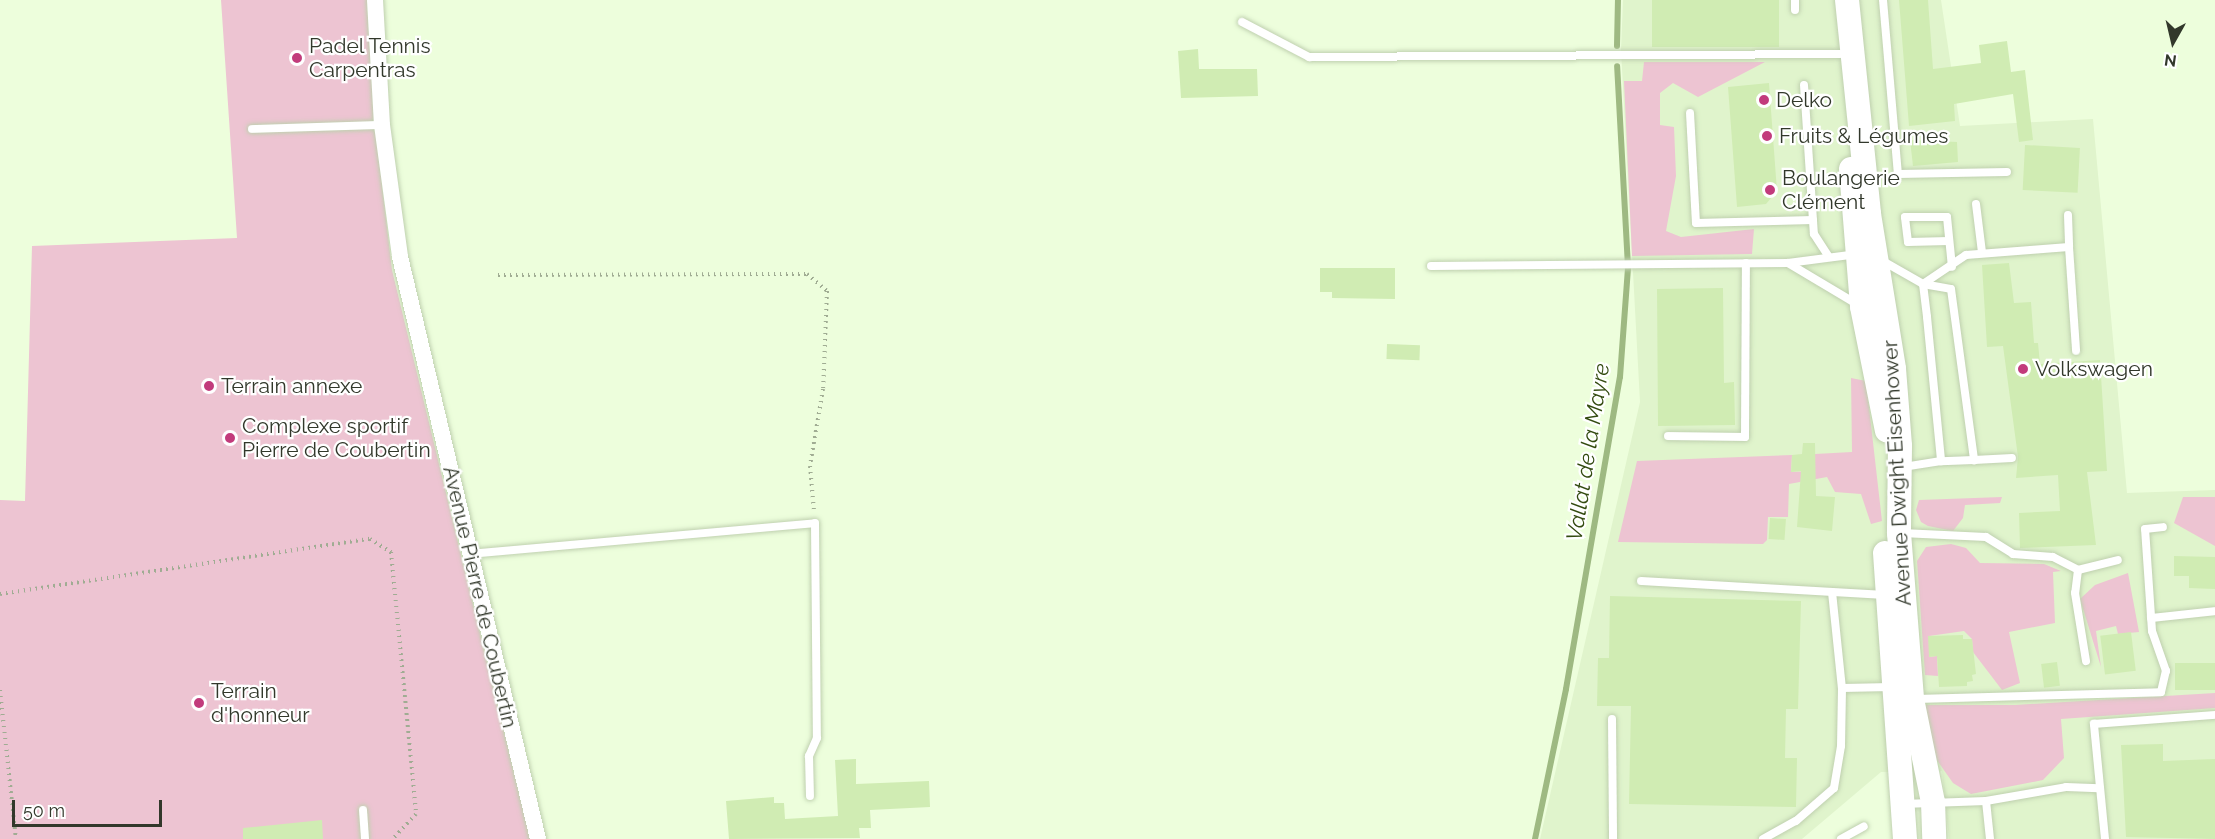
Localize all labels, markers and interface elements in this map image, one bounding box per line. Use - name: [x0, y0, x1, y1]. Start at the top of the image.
- north arrow: [2143, 12, 2203, 72]
- place label: Padel Tennis Carpentras: [309, 33, 432, 83]
- text: N: [2163, 50, 2178, 71]
- marker: Padel Tennis Carpentras: [290, 51, 304, 65]
- place label: Delko: [1776, 87, 1832, 113]
- marker: Delko: [1757, 93, 1771, 107]
- place label: Fruits & Légumes: [1779, 123, 1948, 149]
- marker: Fruits & Légumes: [1760, 129, 1774, 143]
- place label: Boulangerie Clément: [1782, 165, 1900, 215]
- marker: Boulangerie Clément: [1763, 183, 1777, 197]
- street label: Avenue Dwight Eisenhower: [1877, 340, 1917, 606]
- place label: Volkswagen: [2035, 356, 2153, 382]
- water label: Vallat de la Mayre: [1561, 361, 1615, 543]
- marker: Volkswagen: [2016, 362, 2030, 376]
- place label: Terrain annexe: [221, 373, 362, 399]
- marker: Terrain annexe: [202, 379, 216, 393]
- place label: Complexe sportif Pierre de Coubertin: [242, 413, 431, 463]
- marker: Complexe sportif Pierre de Coubertin: [223, 431, 237, 445]
- street label: Avenue Pierre de Coubertin: [438, 464, 522, 730]
- place label: Terrain d'honneur: [211, 678, 310, 728]
- marker: Terrain d'honneur: [192, 696, 206, 710]
- scale bar: [15, 788, 165, 826]
- text: 50 m: [23, 800, 65, 821]

